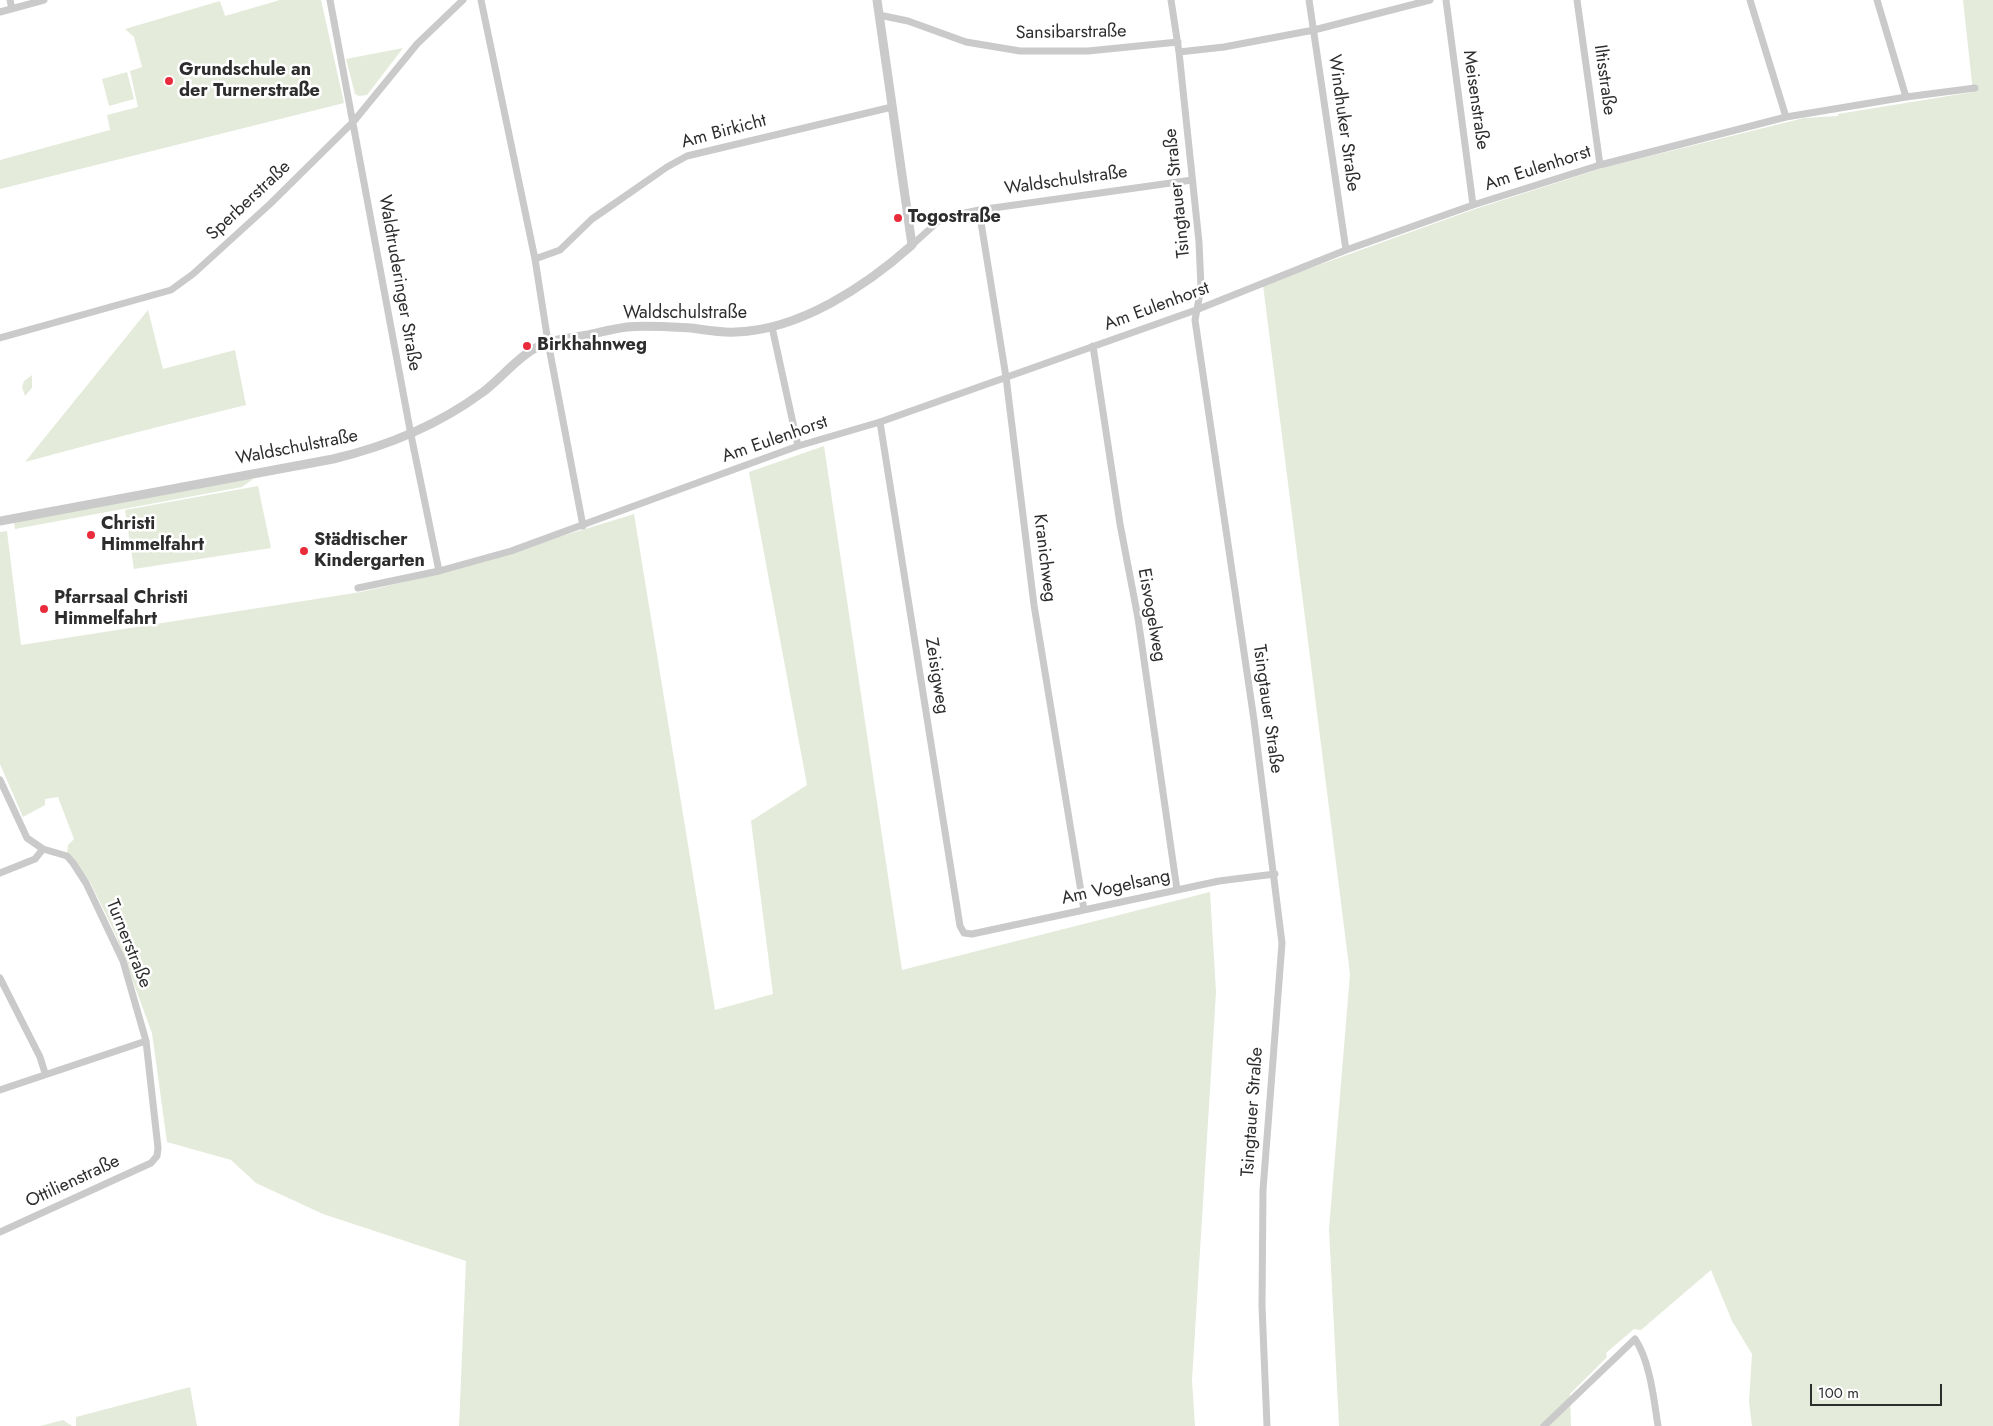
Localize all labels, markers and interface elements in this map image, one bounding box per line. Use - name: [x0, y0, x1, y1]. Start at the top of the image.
- street label: Sansibarstraße: [1015, 21, 1127, 45]
- street label: Iltisstraße: [1588, 44, 1620, 116]
- street label: Meisenstraße: [1457, 49, 1493, 151]
- street label: Windhuker Straße: [1323, 53, 1363, 193]
- place label: Grundschule an der Turnerstraße: [179, 60, 320, 102]
- marker: Grundschule an der Turnerstraße: [163, 75, 175, 87]
- street label: Am Birkicht: [679, 110, 769, 154]
- street label: Tsingtauer Straße: [1160, 127, 1196, 259]
- street label: Am Eulenhorst: [1482, 142, 1594, 196]
- street label: Sperberstraße: [202, 157, 296, 245]
- street label: Waldschulstraße: [1003, 162, 1129, 200]
- street label: Waldtruderinger Straße: [373, 193, 425, 373]
- place label: Togostraße: [908, 207, 1001, 229]
- marker: Togostraße: [892, 212, 904, 224]
- street label: Am Eulenhorst: [1101, 278, 1213, 336]
- street label: Waldschulstraße: [623, 303, 747, 325]
- place label: Birkhahnweg: [537, 335, 647, 357]
- marker: Birkhahnweg: [521, 340, 533, 352]
- street label: Am Eulenhorst: [719, 412, 831, 468]
- street label: Waldschulstraße: [234, 426, 360, 470]
- street label: Kranichweg: [1028, 513, 1060, 603]
- place label: Christi Himmelfahrt: [101, 514, 204, 556]
- marker: Christi Himmelfahrt: [85, 529, 97, 541]
- place label: Städtischer Kindergarten: [314, 530, 425, 572]
- marker: Städtischer Kindergarten: [298, 545, 310, 557]
- street label: Eisvogelweg: [1132, 567, 1170, 663]
- place label: Pfarrsaal Christi Himmelfahrt: [54, 588, 188, 630]
- marker: Pfarrsaal Christi Himmelfahrt: [38, 603, 50, 615]
- street label: Zeisigweg: [919, 636, 953, 716]
- street label: Tsingtauer Straße: [1247, 643, 1287, 775]
- street label: Am Vogelsang: [1060, 866, 1172, 910]
- street label: Turnerstraße: [101, 897, 155, 991]
- street label: Tsingtauer Straße: [1238, 1046, 1268, 1178]
- street label: Ottilienstraße: [23, 1151, 123, 1213]
- scale bar: [1813, 1374, 1946, 1406]
- text: 100 m: [1818, 1382, 1859, 1404]

